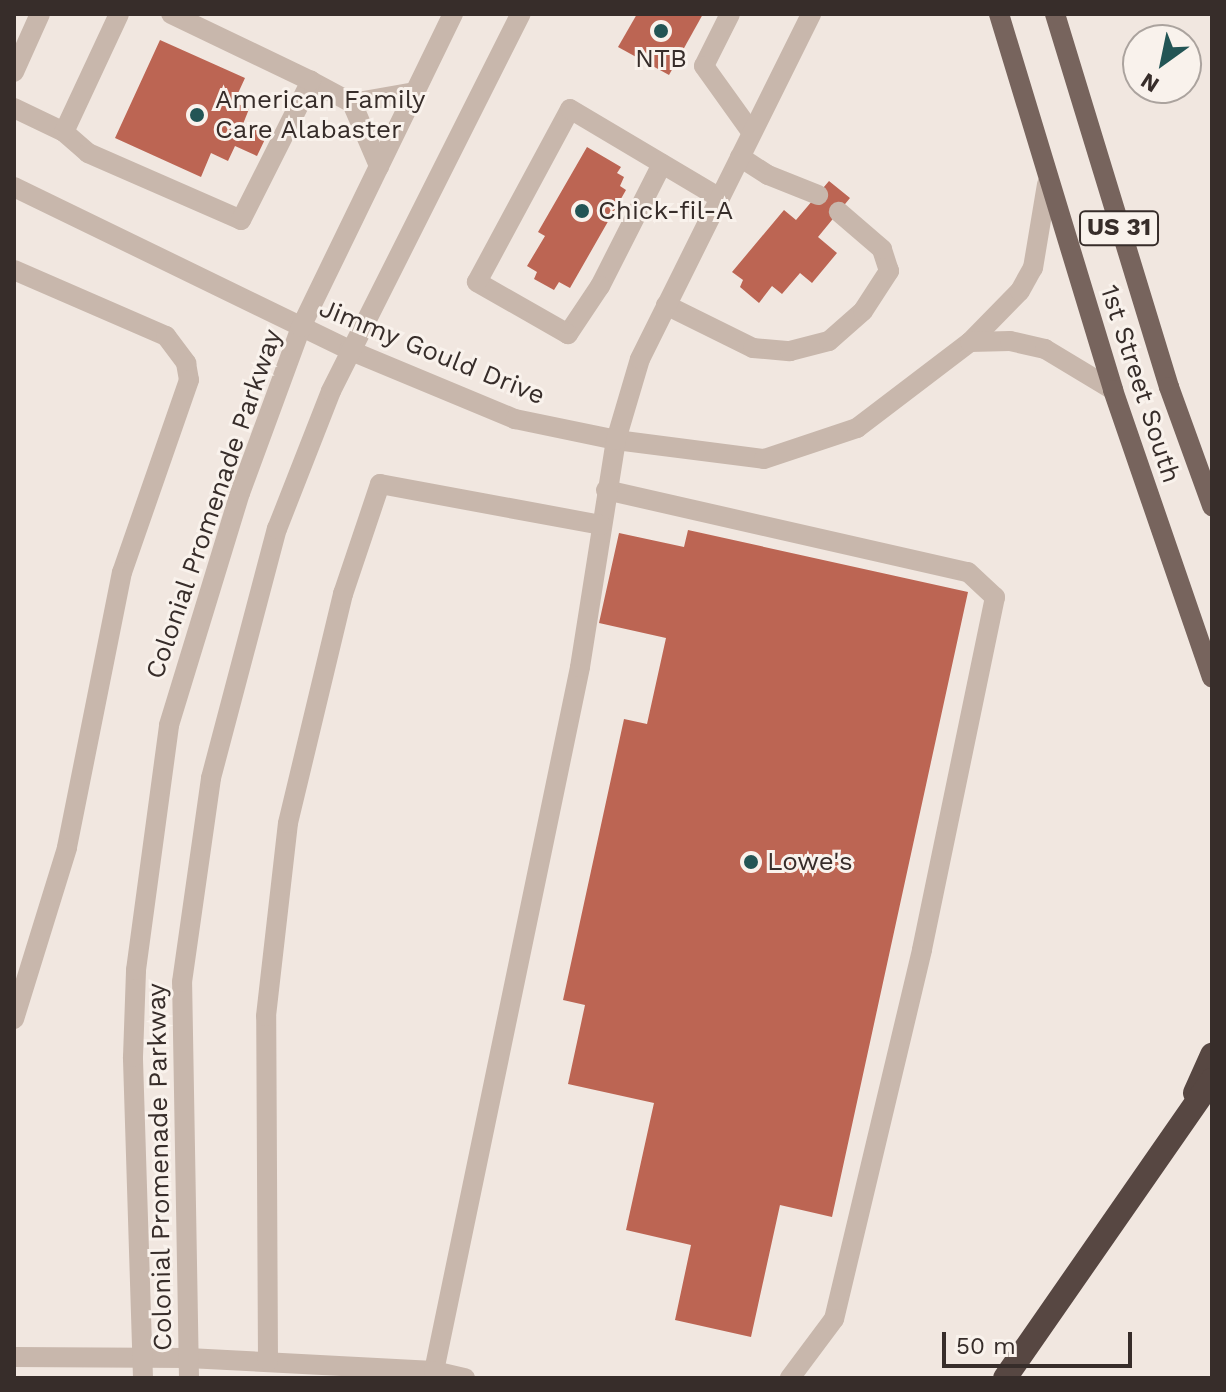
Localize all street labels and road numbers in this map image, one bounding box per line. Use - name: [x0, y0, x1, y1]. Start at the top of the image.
- road number: US 31: [1079, 208, 1159, 248]
- street label: 1st Street South: [1093, 281, 1187, 487]
- street label: Jimmy Gould Drive: [314, 292, 550, 412]
- street label: Colonial Promenade Parkway: [139, 325, 289, 683]
- street label: Colonial Promenade Parkway: [141, 982, 179, 1352]

